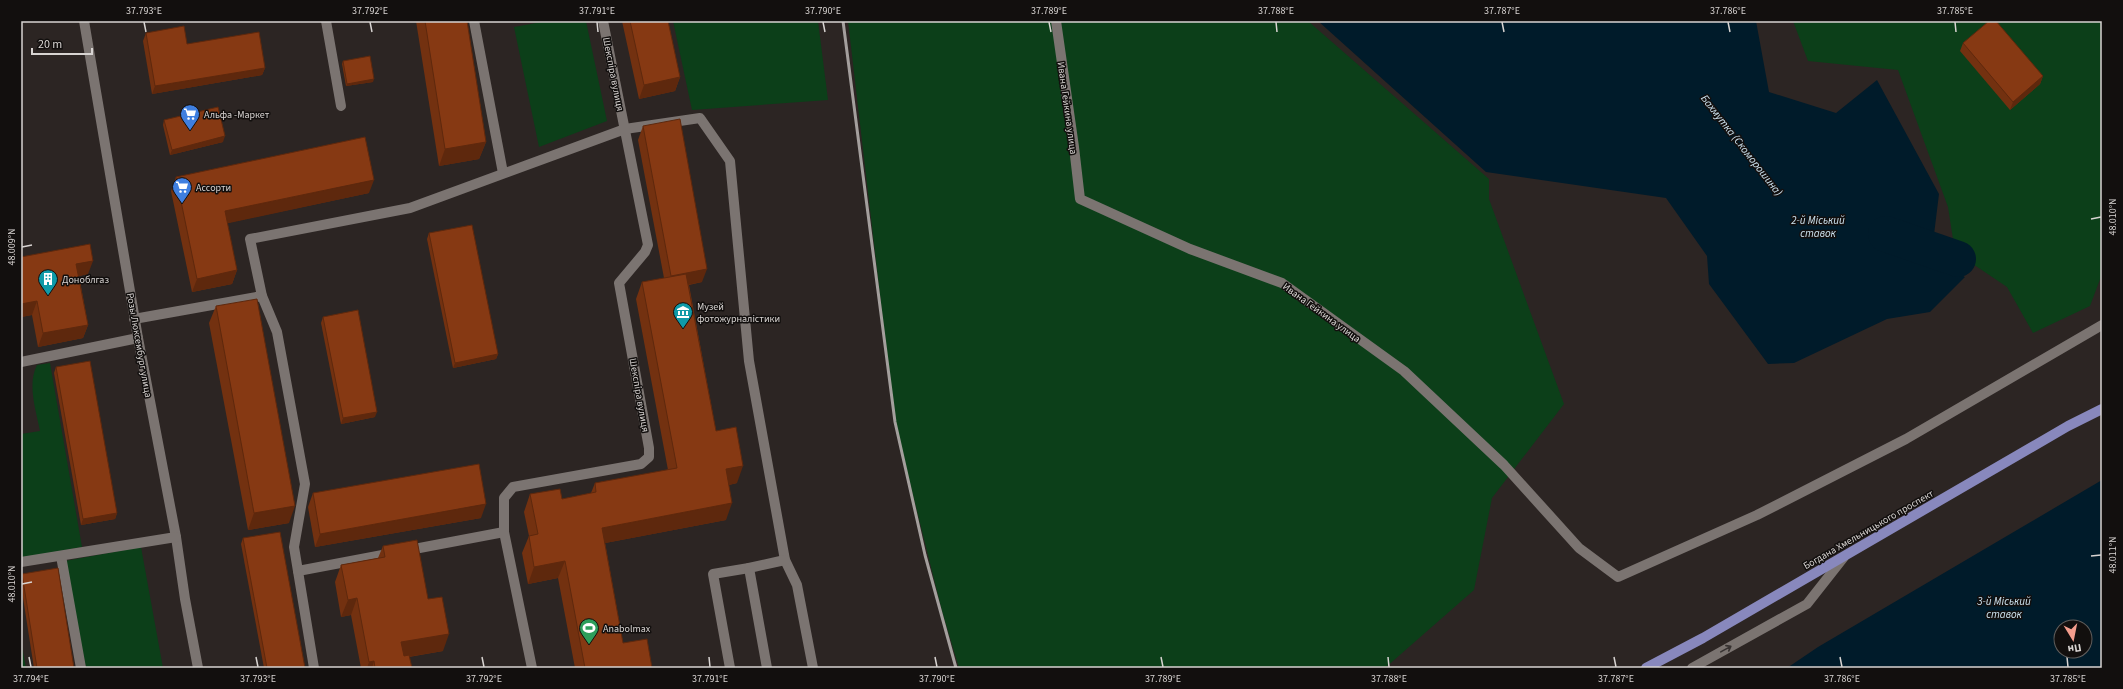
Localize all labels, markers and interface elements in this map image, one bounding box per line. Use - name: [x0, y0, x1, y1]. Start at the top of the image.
- text: 37.793°E: [126, 4, 162, 18]
- text: 37.792°E: [352, 4, 388, 18]
- text: 37.791°E: [579, 4, 615, 18]
- text: 37.790°E: [805, 4, 841, 18]
- text: 37.789°E: [1031, 4, 1067, 18]
- text: 37.788°E: [1258, 4, 1294, 18]
- text: 37.787°E: [1484, 4, 1520, 18]
- text: 37.786°E: [1710, 4, 1746, 18]
- text: 37.785°E: [1937, 4, 1973, 18]
- scale bar: [32, 30, 92, 56]
- text: 20 m: [38, 36, 62, 53]
- street label: Шекспіра вулиця: [599, 36, 627, 112]
- street label: Ивана Гейкина улица: [1054, 61, 1080, 155]
- water label: Бахмутка (Скоморошина): [1697, 92, 1786, 199]
- supermarket icon: Альфа -Маркет: [179, 103, 201, 131]
- place label: Альфа -Маркет: [204, 108, 270, 122]
- supermarket icon: Ассорти: [171, 176, 193, 204]
- place label: Ассорти: [196, 181, 231, 195]
- text: 48.010°N: [2106, 198, 2120, 236]
- water label: 2-й Міський ставок: [1790, 213, 1845, 241]
- text: 48.009°N: [5, 228, 19, 266]
- building icon: Доноблгаз: [37, 268, 59, 296]
- place label: Доноблгаз: [62, 273, 109, 287]
- street label: Ивана Гейкина улица: [1280, 280, 1363, 346]
- street label: Розы Люксембург улица: [123, 292, 155, 399]
- place label: Музей фотожурналістики: [697, 300, 780, 326]
- museum icon: Музей фотожурналістики: [672, 301, 694, 329]
- street label: Шекспіра вулиця: [626, 357, 652, 433]
- street label: Богдана Хмельницького проспект: [1801, 486, 1937, 573]
- text: 48.011°N: [2106, 536, 2120, 574]
- text: 48.010°N: [5, 565, 19, 603]
- water label: 3-й Міський ставок: [1976, 594, 2031, 622]
- sports icon: Anabolmax: [578, 617, 600, 645]
- north arrow: [2053, 619, 2093, 659]
- place label: Anabolmax: [603, 622, 651, 636]
- text: Пн: [2067, 640, 2083, 657]
- one-way arrow: [1720, 645, 1732, 653]
- text: 37.794°E: [13, 672, 49, 686]
- text: 37.793°E: [240, 672, 276, 686]
- text: 37.792°E: [466, 672, 502, 686]
- text: 37.791°E: [692, 672, 728, 686]
- text: 37.790°E: [919, 672, 955, 686]
- text: 37.789°E: [1145, 672, 1181, 686]
- text: 37.788°E: [1371, 672, 1407, 686]
- text: 37.787°E: [1598, 672, 1634, 686]
- text: 37.786°E: [1824, 672, 1860, 686]
- text: 37.785°E: [2050, 672, 2086, 686]

